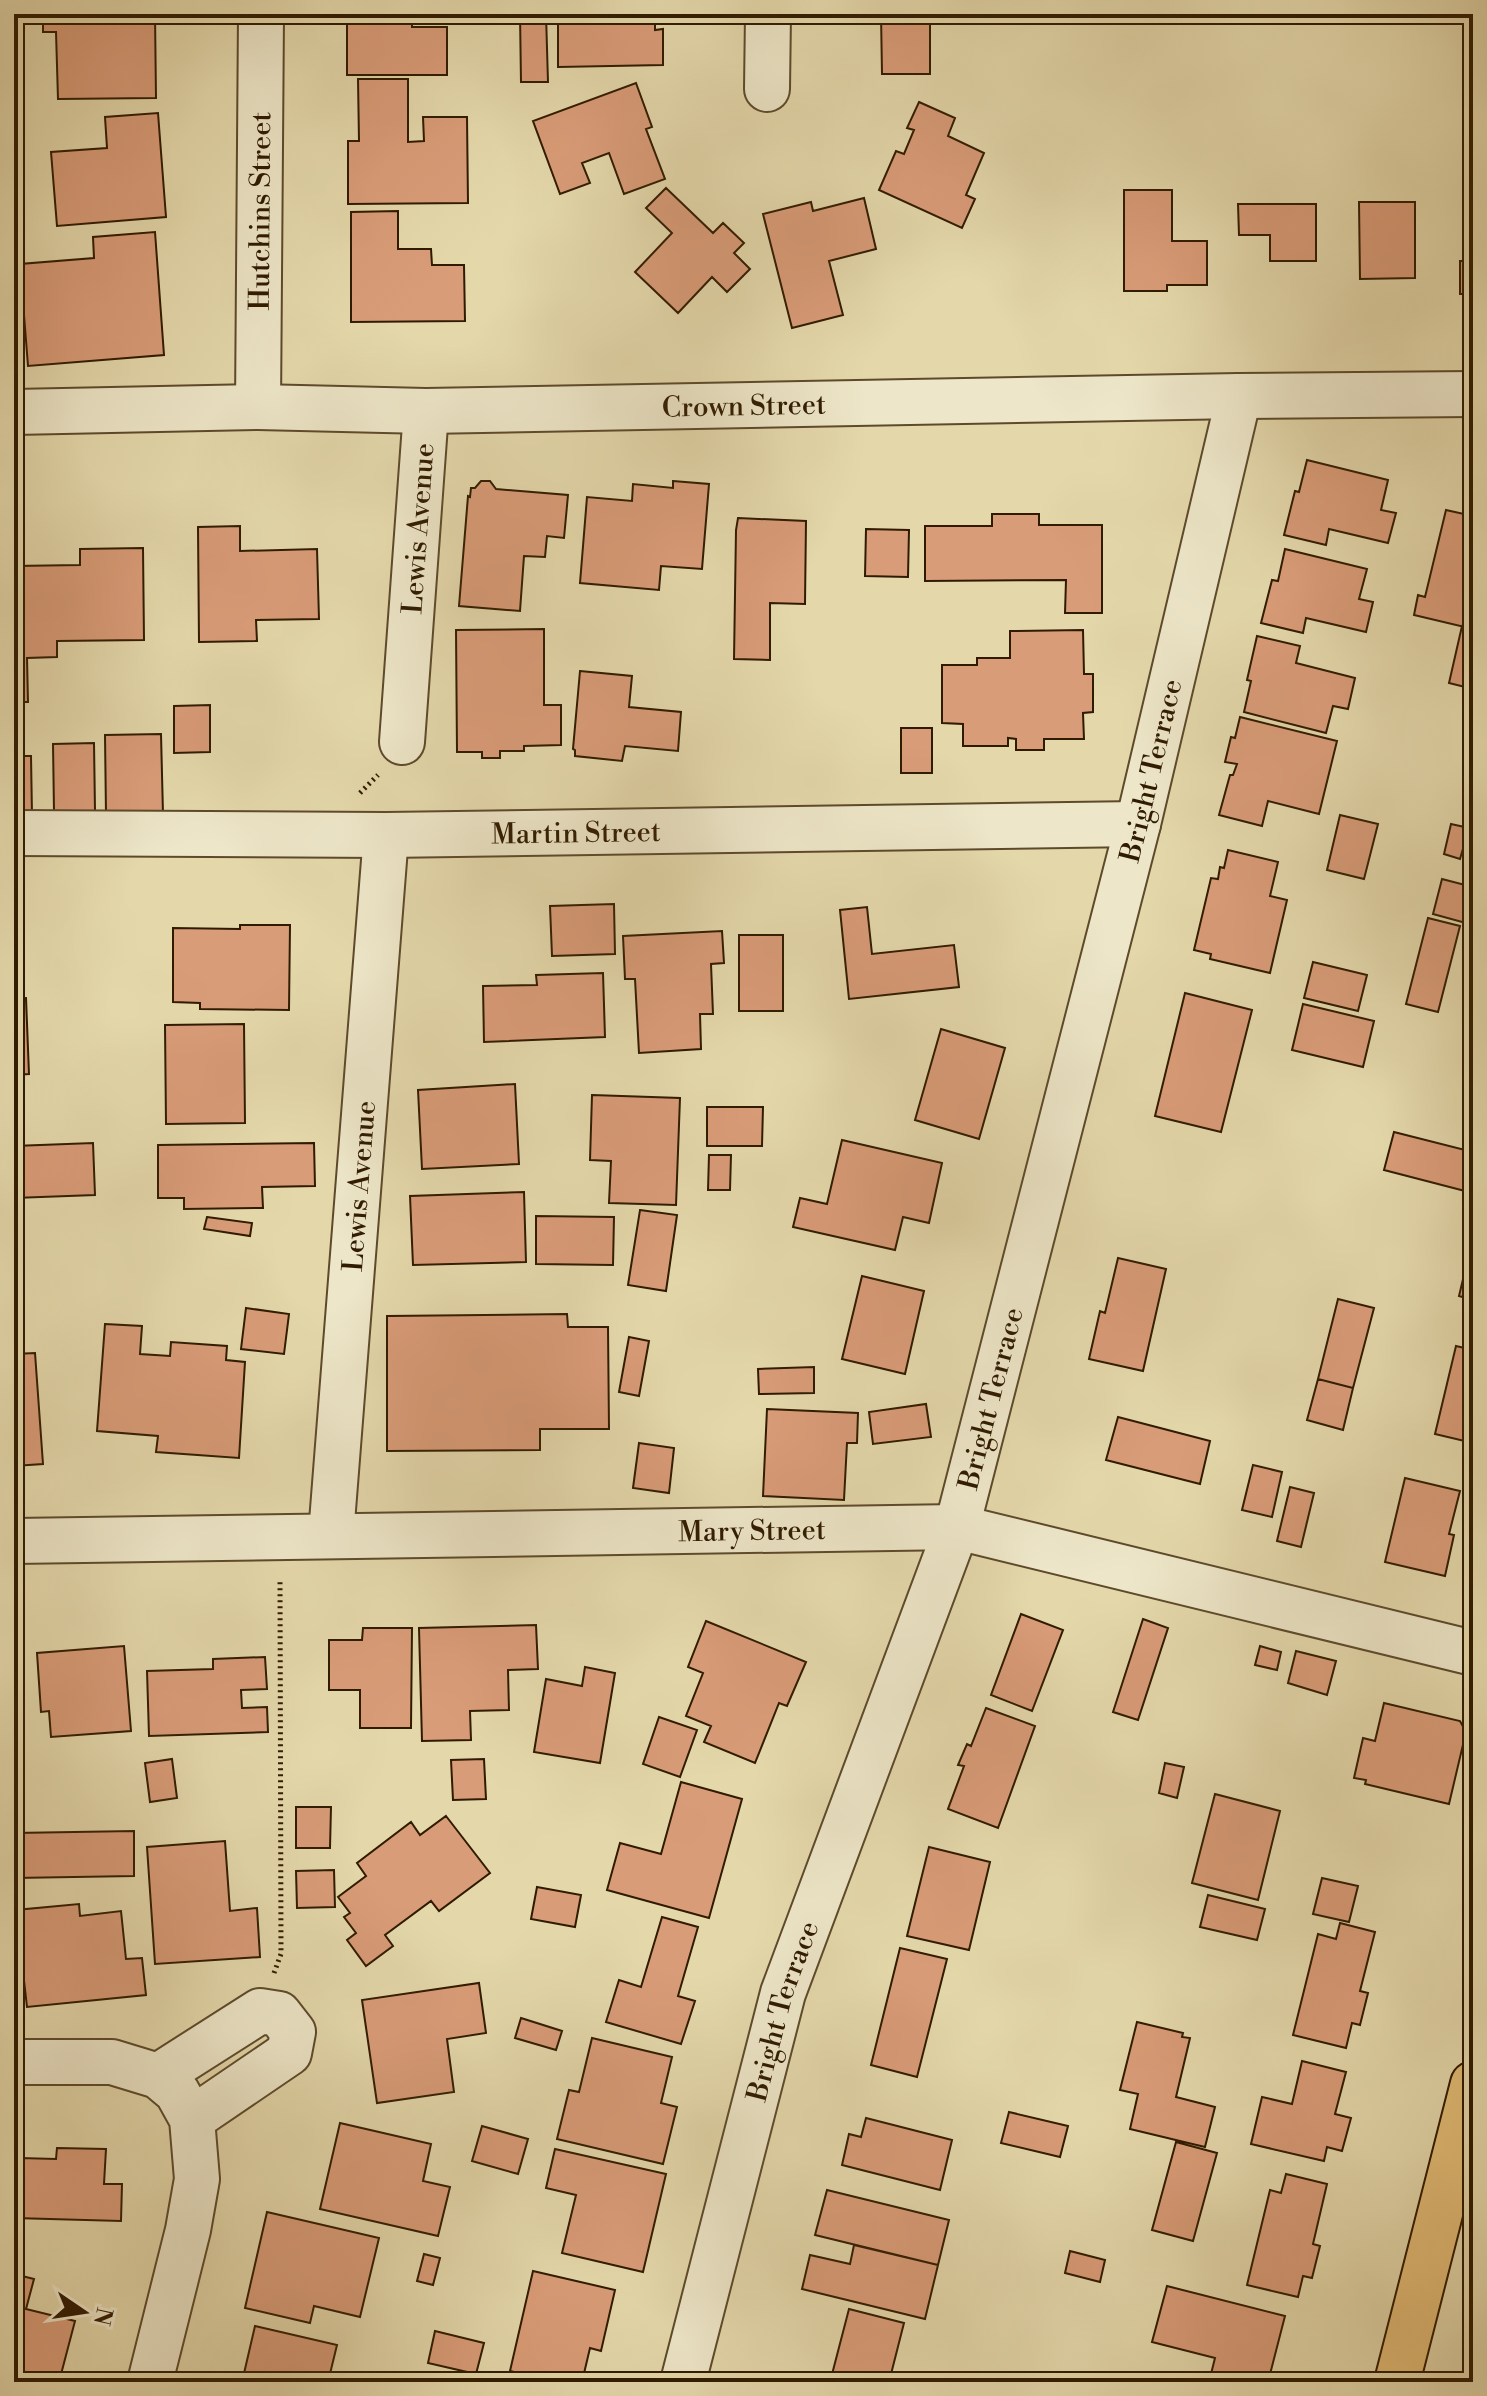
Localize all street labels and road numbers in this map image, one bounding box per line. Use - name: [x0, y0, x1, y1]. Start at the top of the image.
- street label: Hutchins Street: [243, 111, 279, 310]
- street label: Crown Street: [662, 388, 826, 426]
- street label: Lewis Avenue: [395, 442, 443, 615]
- street label: Bright Terrace: [1113, 676, 1191, 867]
- street label: Martin Street: [491, 815, 661, 852]
- street label: Lewis Avenue: [336, 1099, 384, 1273]
- street label: Bright Terrace: [951, 1304, 1032, 1494]
- street label: Mary Street: [678, 1513, 826, 1550]
- street label: Bright Terrace: [740, 1916, 827, 2106]

